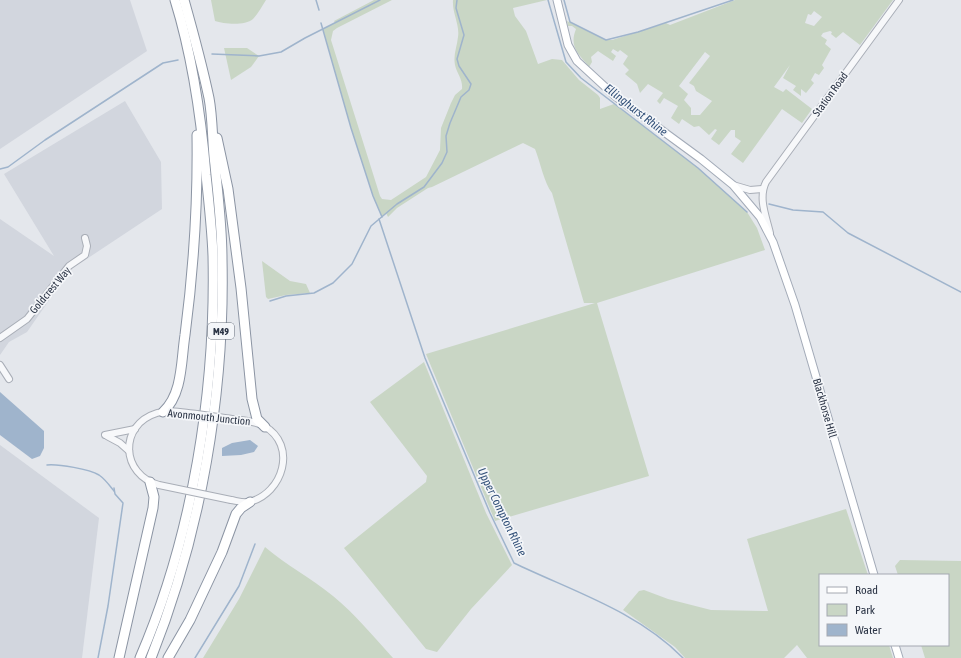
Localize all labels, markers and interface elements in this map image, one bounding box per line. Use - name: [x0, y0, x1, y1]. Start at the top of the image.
- street label: Station Road: [810, 70, 850, 118]
- water label: Ellinghurst Rhine: [602, 81, 671, 139]
- street label: Goldcrest Way: [27, 264, 73, 316]
- road number: M49: [208, 323, 234, 339]
- street label: Blackhorse Hill: [811, 377, 839, 439]
- street label: Avonmouth Junction: [167, 407, 251, 427]
- water label: Upper Compton Rhine: [475, 465, 530, 559]
- legend: [819, 574, 949, 646]
- text: Road: [855, 583, 878, 597]
- text: Park: [855, 603, 876, 617]
- text: Water: [855, 623, 882, 637]

